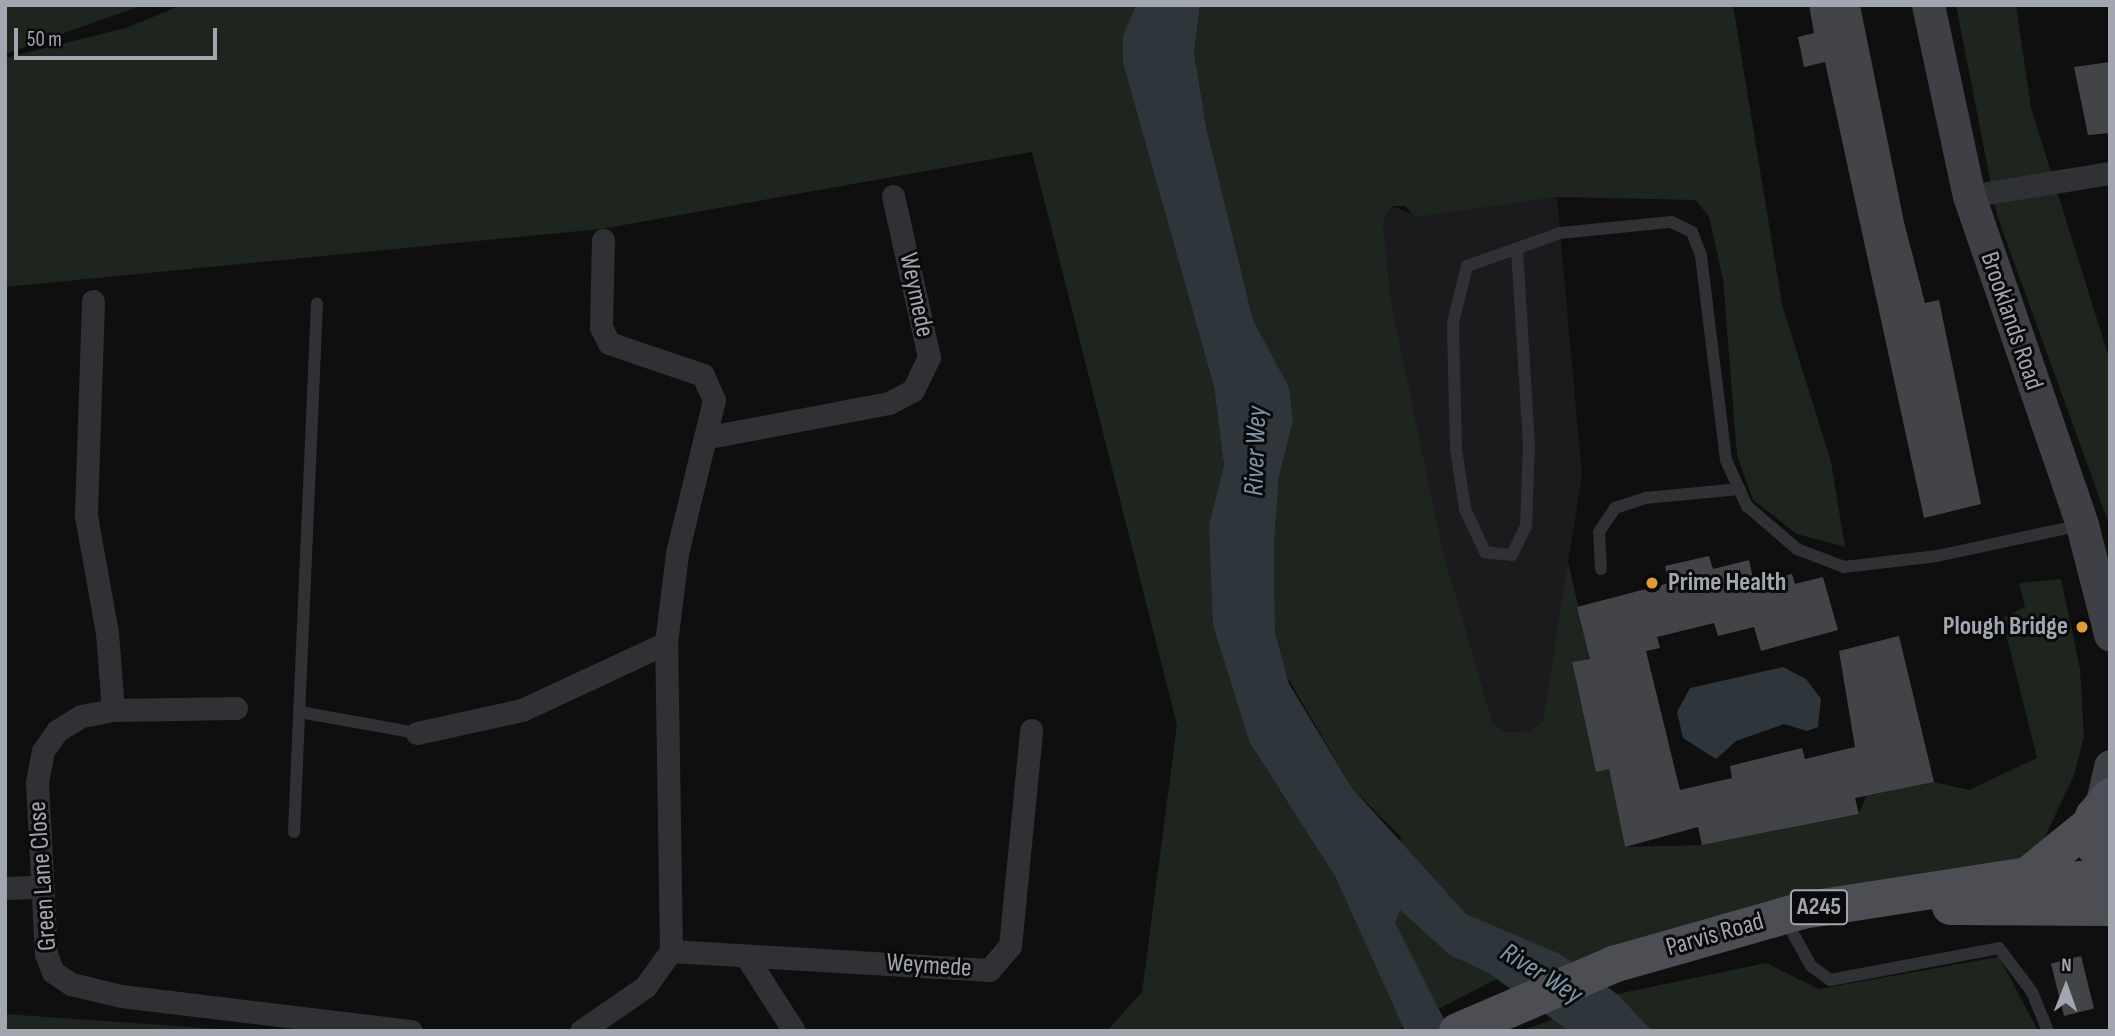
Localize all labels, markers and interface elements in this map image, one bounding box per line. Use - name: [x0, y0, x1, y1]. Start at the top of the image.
- scale bar: [18, 14, 220, 58]
- text: 50 m: [27, 27, 62, 52]
- street label: Brooklands Road: [1973, 248, 2049, 394]
- street label: Weymede: [892, 250, 940, 340]
- water label: River Wey: [1238, 405, 1274, 497]
- place label: Prime Health: [1668, 567, 1786, 599]
- marker: Prime Health: [1642, 573, 1662, 593]
- place label: Plough Bridge: [1943, 611, 2068, 643]
- marker: Plough Bridge: [2074, 619, 2090, 635]
- street label: Green Lane Close: [22, 800, 64, 952]
- road number: A245: [1789, 887, 1849, 928]
- street label: Parvis Road: [1663, 906, 1767, 964]
- water label: River Wey: [1494, 936, 1588, 1012]
- street label: Weymede: [885, 947, 973, 985]
- north arrow: [2031, 952, 2101, 1022]
- text: N: [2061, 954, 2072, 977]

